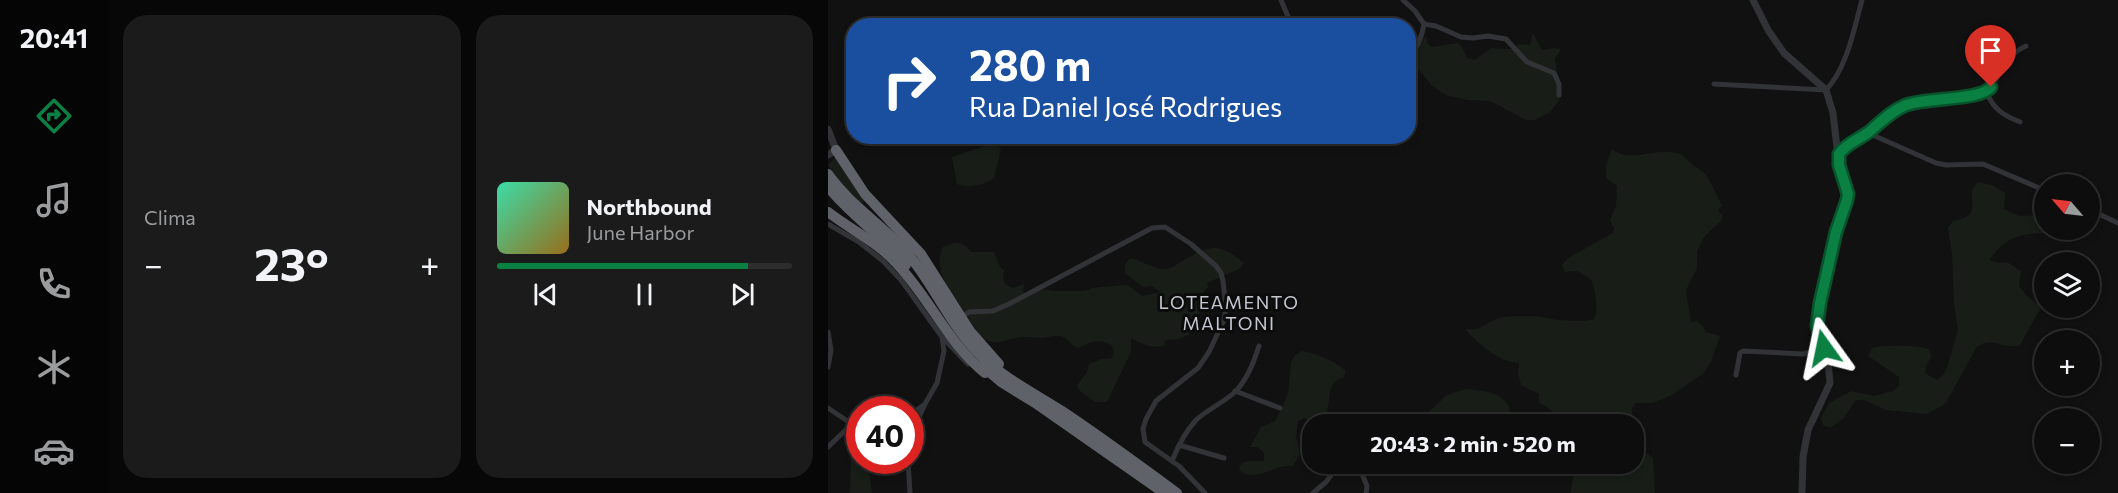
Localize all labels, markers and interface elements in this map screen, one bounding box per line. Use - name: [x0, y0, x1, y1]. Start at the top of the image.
- text: 20:41: [20, 21, 88, 54]
- pin: [1965, 25, 2016, 87]
- icon: arrive: [1974, 34, 2007, 67]
- text: 280 m: [969, 38, 1091, 90]
- icon: right: [870, 42, 948, 120]
- text: Rua Daniel José Rodrigues: [969, 90, 1282, 123]
- icon: directions: [33, 95, 75, 137]
- north arrow: [2034, 174, 2100, 240]
- map controls: [2034, 174, 2100, 474]
- icon: music: [33, 179, 75, 221]
- text: Northbound: [587, 193, 712, 220]
- text: Clima: [144, 205, 196, 229]
- text: June Harbor: [587, 220, 695, 244]
- text: 23°: [254, 235, 329, 290]
- text: −: [144, 243, 163, 284]
- text: +: [420, 243, 439, 284]
- button: layers: [2034, 252, 2100, 318]
- icon: phone: [33, 263, 75, 305]
- icon: previous: [529, 278, 562, 311]
- icon: pause: [628, 278, 661, 311]
- icon: next: [726, 278, 759, 311]
- district label: LOTEAMENTO MALTONI: [1159, 291, 1299, 334]
- position arrow: [1792, 316, 1856, 380]
- button: +: [2034, 330, 2100, 396]
- icon: climate: [33, 346, 75, 388]
- speed limit sign: 40: [846, 396, 924, 474]
- button: −: [2034, 408, 2100, 474]
- icon: car: [33, 430, 75, 472]
- text: 20:43 · 2 min · 520 m: [1370, 430, 1576, 457]

